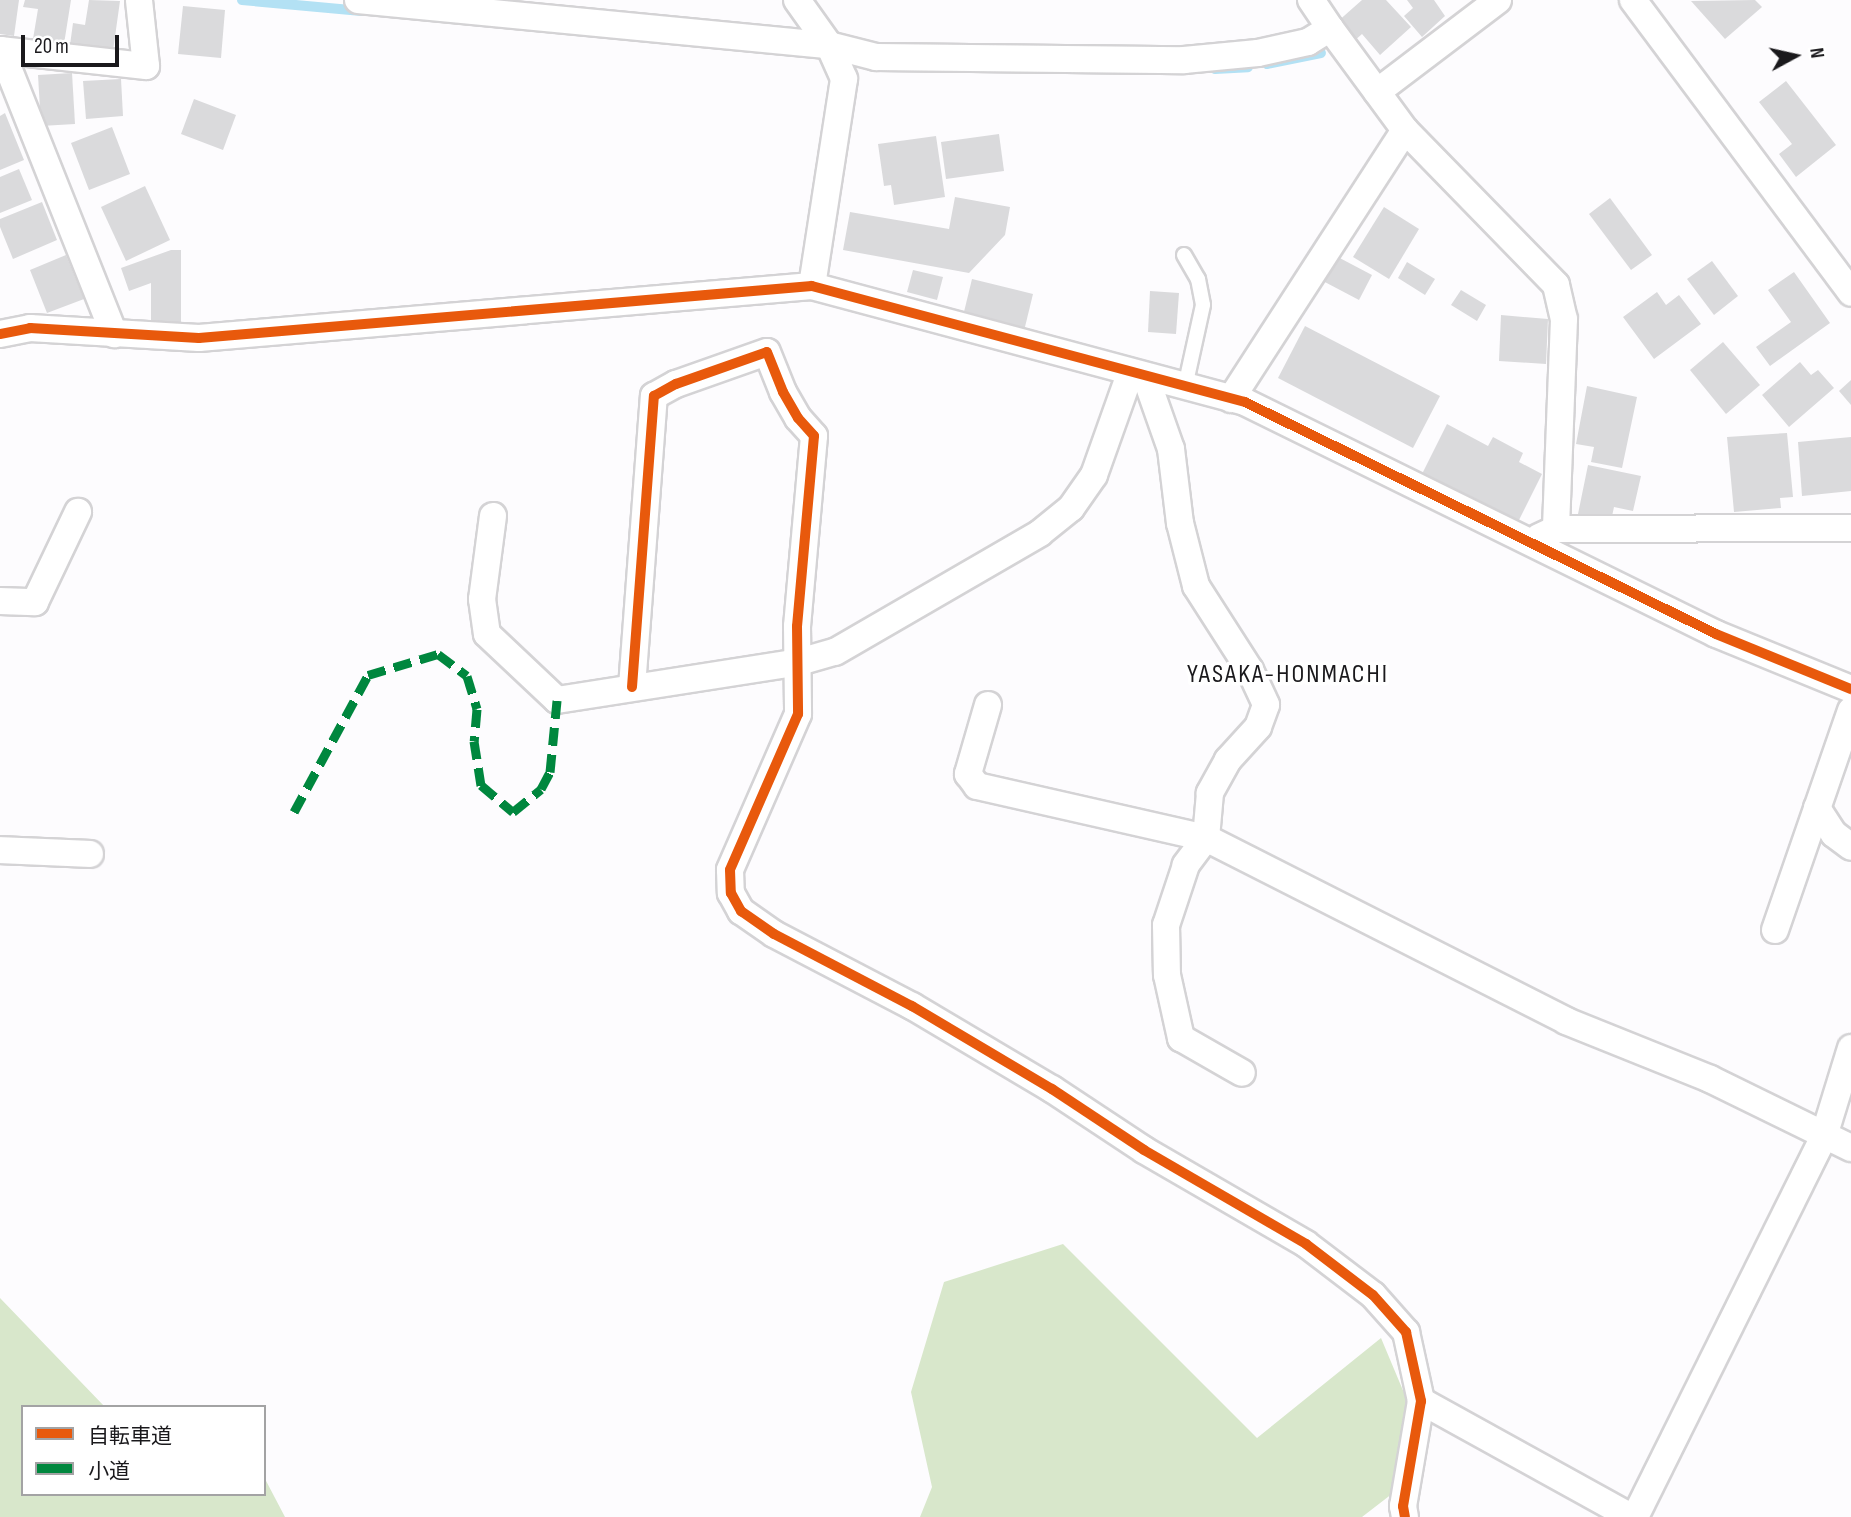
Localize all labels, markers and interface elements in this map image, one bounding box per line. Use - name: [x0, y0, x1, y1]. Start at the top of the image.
- scale bar: [24, 21, 122, 65]
- north arrow: [1760, 21, 1830, 91]
- text: 20 m: [34, 34, 69, 59]
- text: N: [1804, 46, 1828, 60]
- district label: YASAKA-HONMACHI: [1189, 659, 1387, 691]
- legend: [21, 1405, 266, 1496]
- text: 自転車道: [88, 1424, 172, 1449]
- text: 小道: [88, 1459, 130, 1484]

